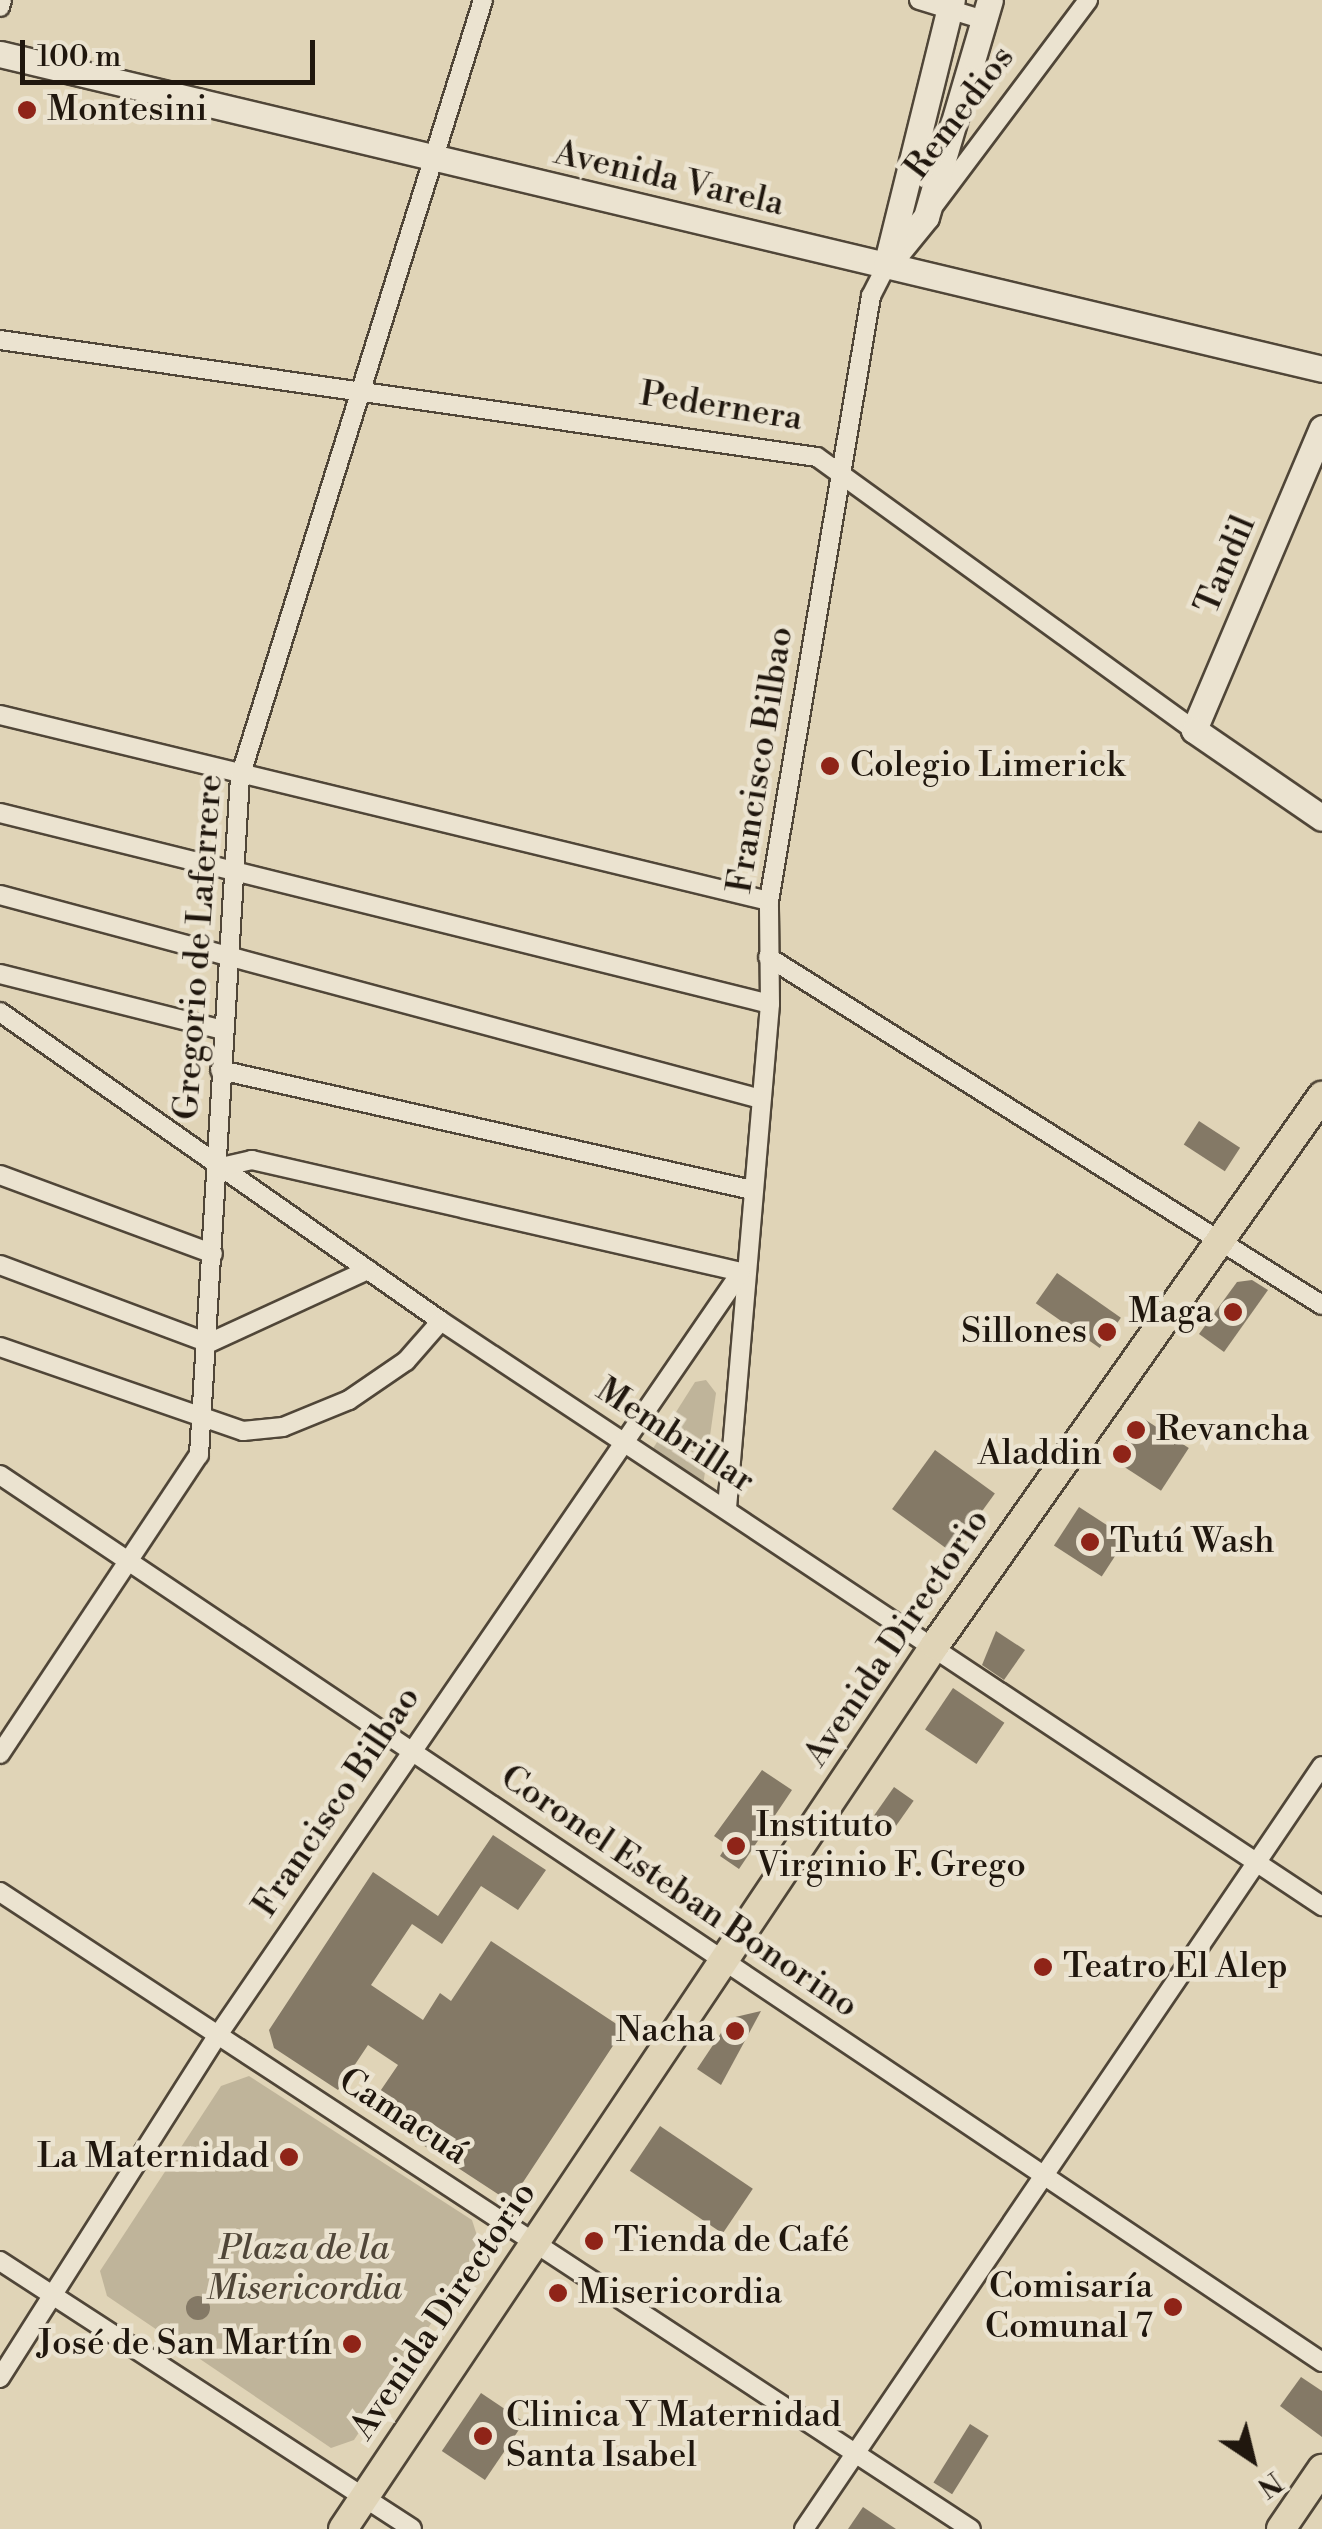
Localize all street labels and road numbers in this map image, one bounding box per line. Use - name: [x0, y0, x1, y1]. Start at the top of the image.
- street label: Remedios: [896, 38, 1024, 188]
- street label: Avenida Varela: [550, 132, 788, 226]
- street label: Pedernera: [637, 373, 805, 441]
- street label: Tandil: [1187, 509, 1265, 621]
- street label: Francisco Bilbao: [719, 624, 803, 896]
- street label: Gregorio de Laferrere: [166, 773, 232, 1121]
- street label: Membrillar: [588, 1369, 762, 1503]
- street label: Avenida Directorio: [795, 1501, 999, 1775]
- street label: Francisco Bilbao: [244, 1679, 430, 1925]
- street label: Coronel Esteban Bonorino: [492, 1757, 866, 2027]
- street label: Camacuá: [331, 2060, 475, 2174]
- street label: Avenida Directorio: [342, 2174, 546, 2448]

